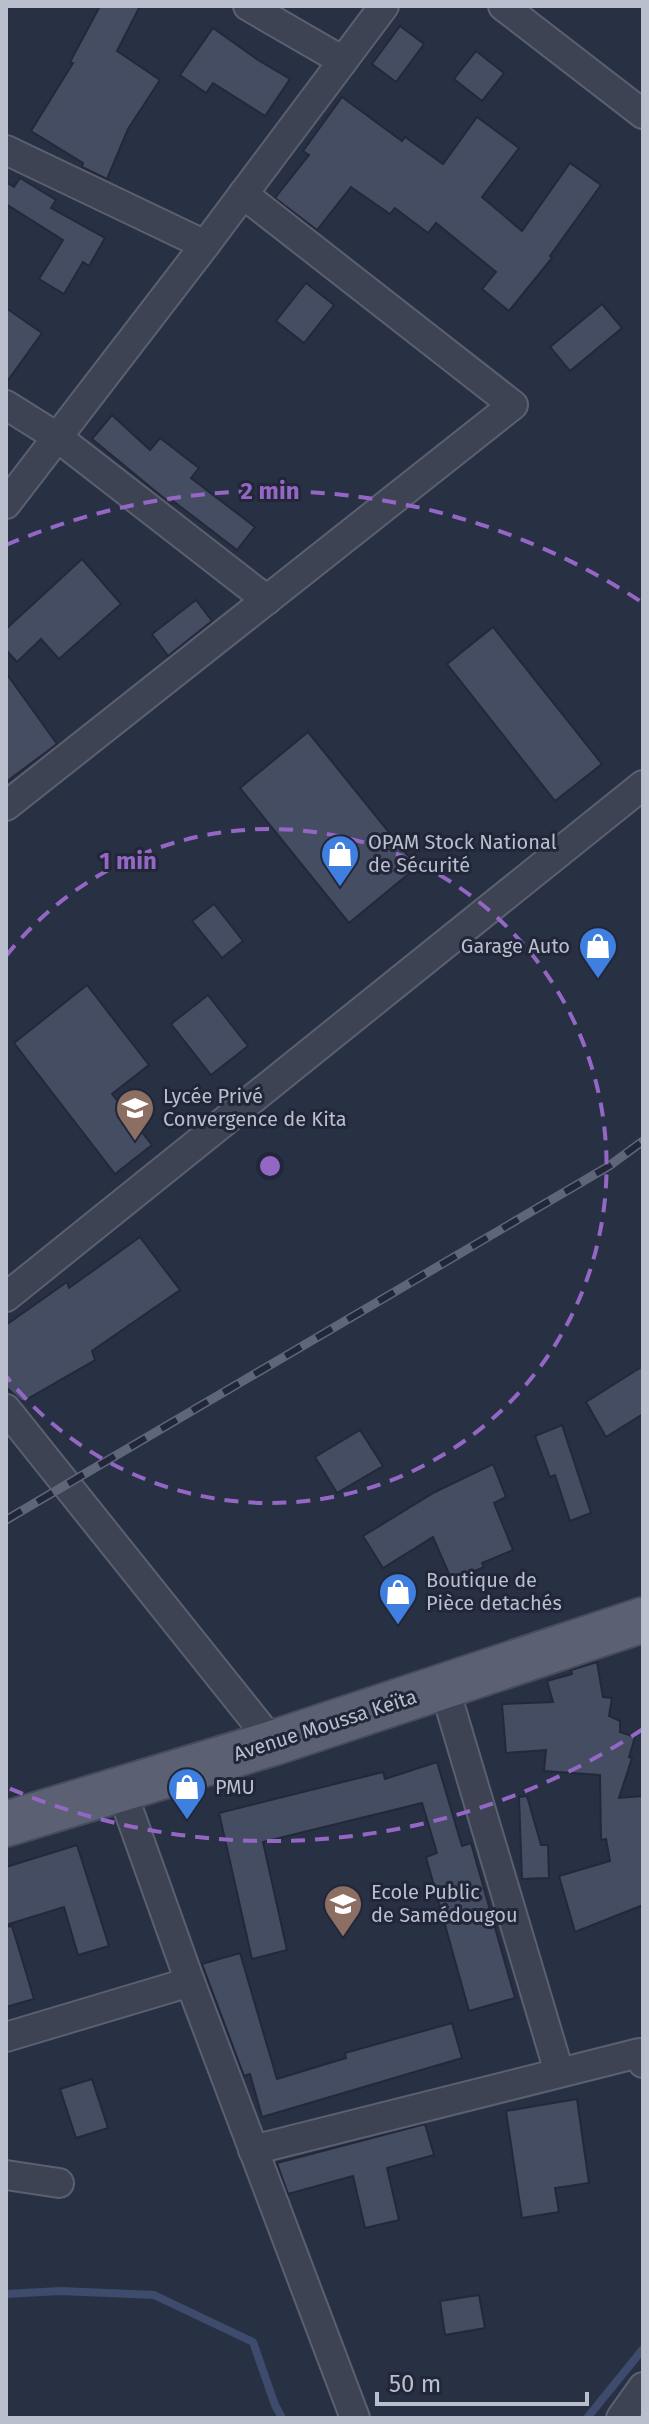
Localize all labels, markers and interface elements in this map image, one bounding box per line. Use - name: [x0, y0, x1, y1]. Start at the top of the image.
- text: 2 min: [241, 477, 300, 505]
- place label: OPAM Stock National de Sécurité: [368, 830, 557, 877]
- shop icon: OPAM Stock National de Sécurité: [319, 833, 361, 888]
- text: 1 min: [99, 847, 157, 875]
- shop icon: Garage Auto: [577, 925, 619, 980]
- place label: Garage Auto: [461, 934, 570, 958]
- place label: Lycée Privé Convergence de Kita: [163, 1084, 347, 1131]
- school or university icon: Lycée Privé Convergence de Kita: [114, 1087, 156, 1142]
- centre of rings: [256, 1152, 284, 1180]
- place label: Boutique de Pièce detachés: [426, 1568, 562, 1615]
- shop icon: Boutique de Pièce detachés: [377, 1571, 419, 1626]
- street label: Avenue Moussa Keïta: [230, 1684, 420, 1766]
- shop icon: PMU: [166, 1766, 208, 1821]
- place label: PMU: [215, 1775, 255, 1799]
- place label: Ecole Public de Samédougou: [371, 1880, 518, 1927]
- school or university icon: Ecole Public de Samédougou: [322, 1883, 364, 1938]
- scale bar: [377, 2356, 587, 2406]
- text: 50 m: [389, 2370, 441, 2398]

